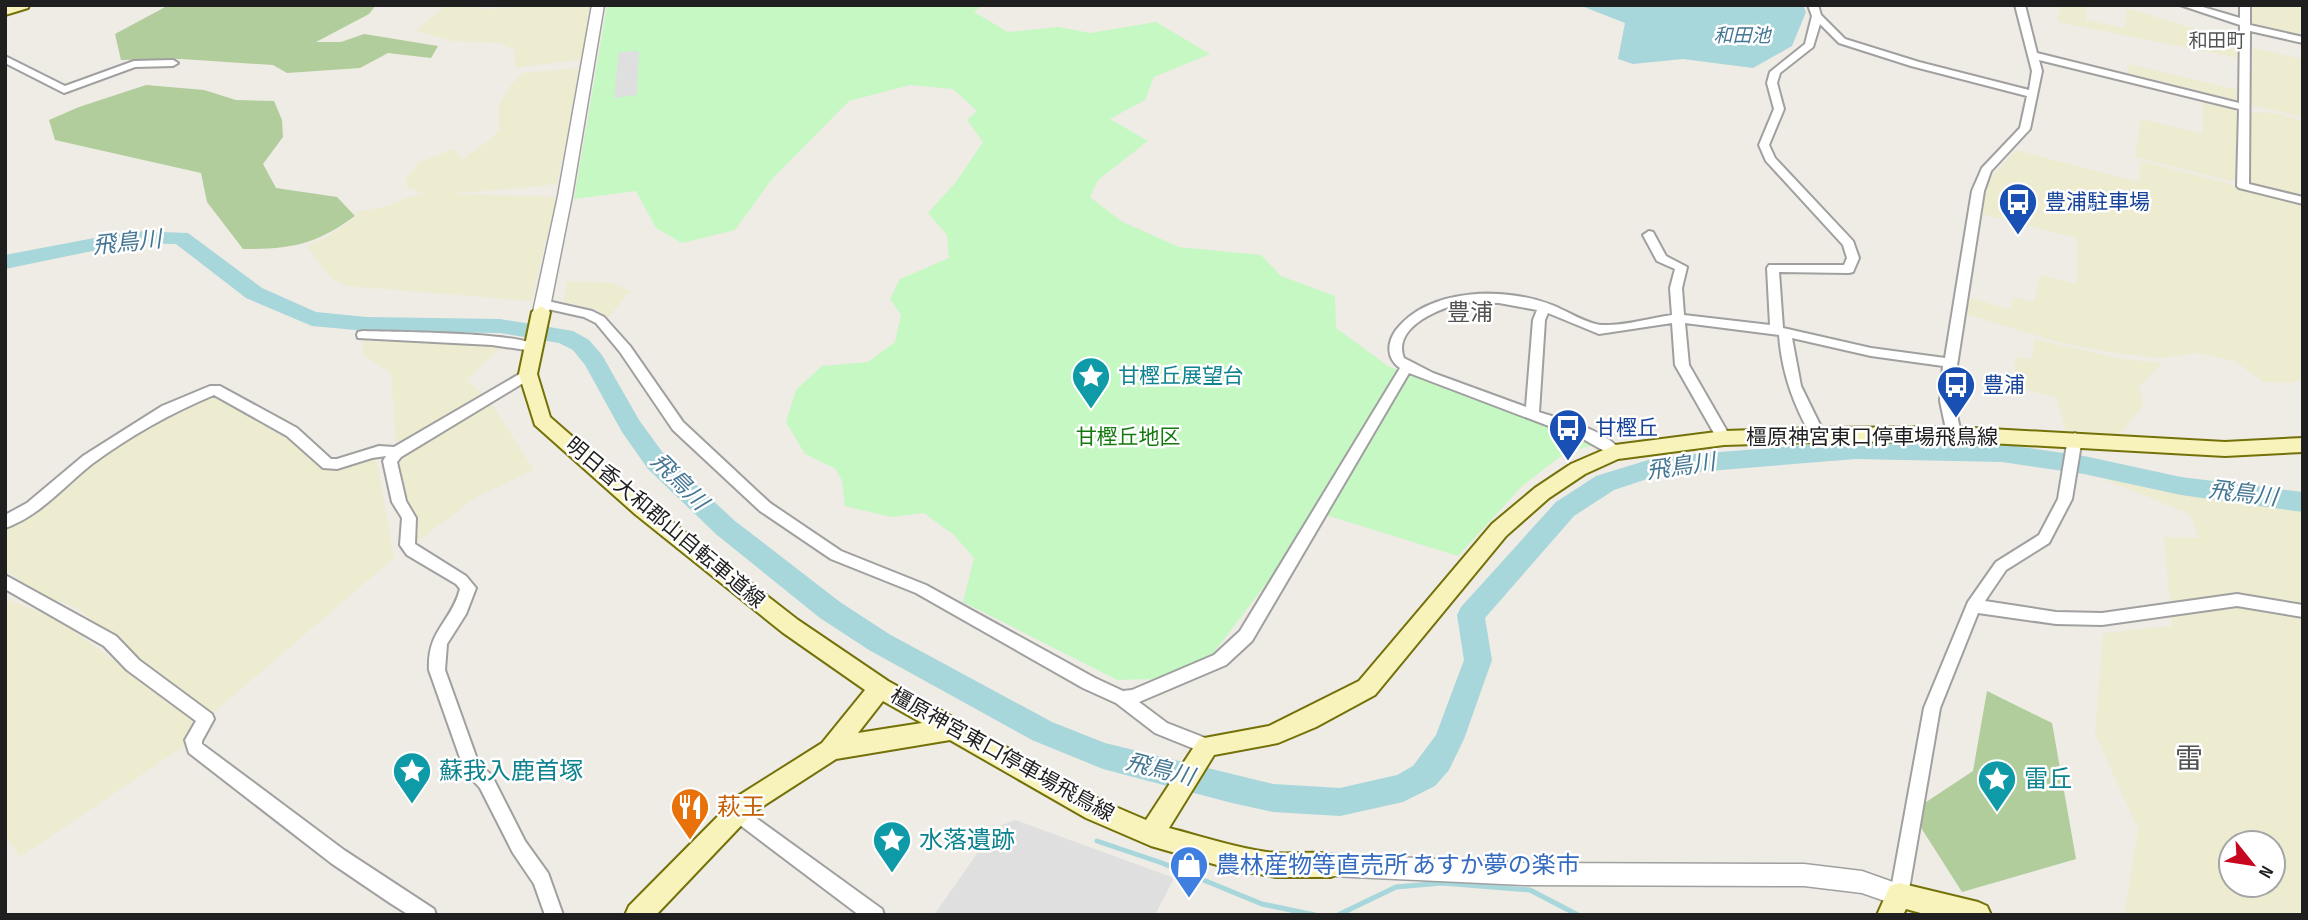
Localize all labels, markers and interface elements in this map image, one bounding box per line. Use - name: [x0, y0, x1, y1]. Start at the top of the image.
- water label: 和田池: [1713, 25, 1772, 48]
- district label: 和田町: [2188, 30, 2246, 53]
- bus stop icon: 豊浦駐車場: [1997, 181, 2039, 236]
- place label: 豊浦駐車場: [2045, 190, 2150, 215]
- water label: 飛鳥川: [91, 225, 166, 261]
- district label: 豊浦: [1447, 299, 1493, 327]
- place icon: 甘樫丘展望台: [1070, 355, 1112, 410]
- place label: 甘樫丘展望台: [1118, 364, 1244, 389]
- bus stop icon: 豊浦: [1935, 364, 1977, 419]
- place label: 豊浦: [1983, 373, 2025, 398]
- bus stop icon: 甘樫丘: [1547, 407, 1589, 462]
- place label: 甘樫丘: [1595, 416, 1658, 441]
- park label: 甘樫丘地区: [1076, 425, 1181, 450]
- street label: 橿原神宮東口停車場飛鳥線: [1746, 425, 1998, 450]
- street label: 明日香大和郡山自転車道線: [560, 432, 770, 614]
- water label: 飛鳥川: [645, 448, 715, 518]
- water label: 飛鳥川: [1645, 448, 1720, 486]
- water label: 飛鳥川: [2207, 476, 2282, 512]
- street label: 橿原神宮東口停車場飛鳥線: [886, 683, 1118, 827]
- district label: 雷: [2175, 743, 2203, 776]
- water label: 飛鳥川: [1123, 748, 1200, 793]
- place icon: 蘇我入鹿首塚: [391, 750, 433, 805]
- place label: 蘇我入鹿首塚: [439, 757, 583, 786]
- place icon: 雷丘: [1976, 758, 2018, 813]
- place label: 雷丘: [2024, 765, 2072, 794]
- restaurant icon: 萩王: [669, 786, 711, 841]
- place label: 萩王: [717, 793, 765, 822]
- place icon: 水落遺跡: [871, 819, 913, 874]
- place label: 水落遺跡: [919, 826, 1015, 855]
- north arrow: [2217, 829, 2287, 899]
- shop icon: 農林産物等直売所 あすか夢の楽市: [1168, 844, 1210, 899]
- place label: 農林産物等直売所 あすか夢の楽市: [1216, 851, 1580, 880]
- text: N: [2253, 862, 2278, 882]

